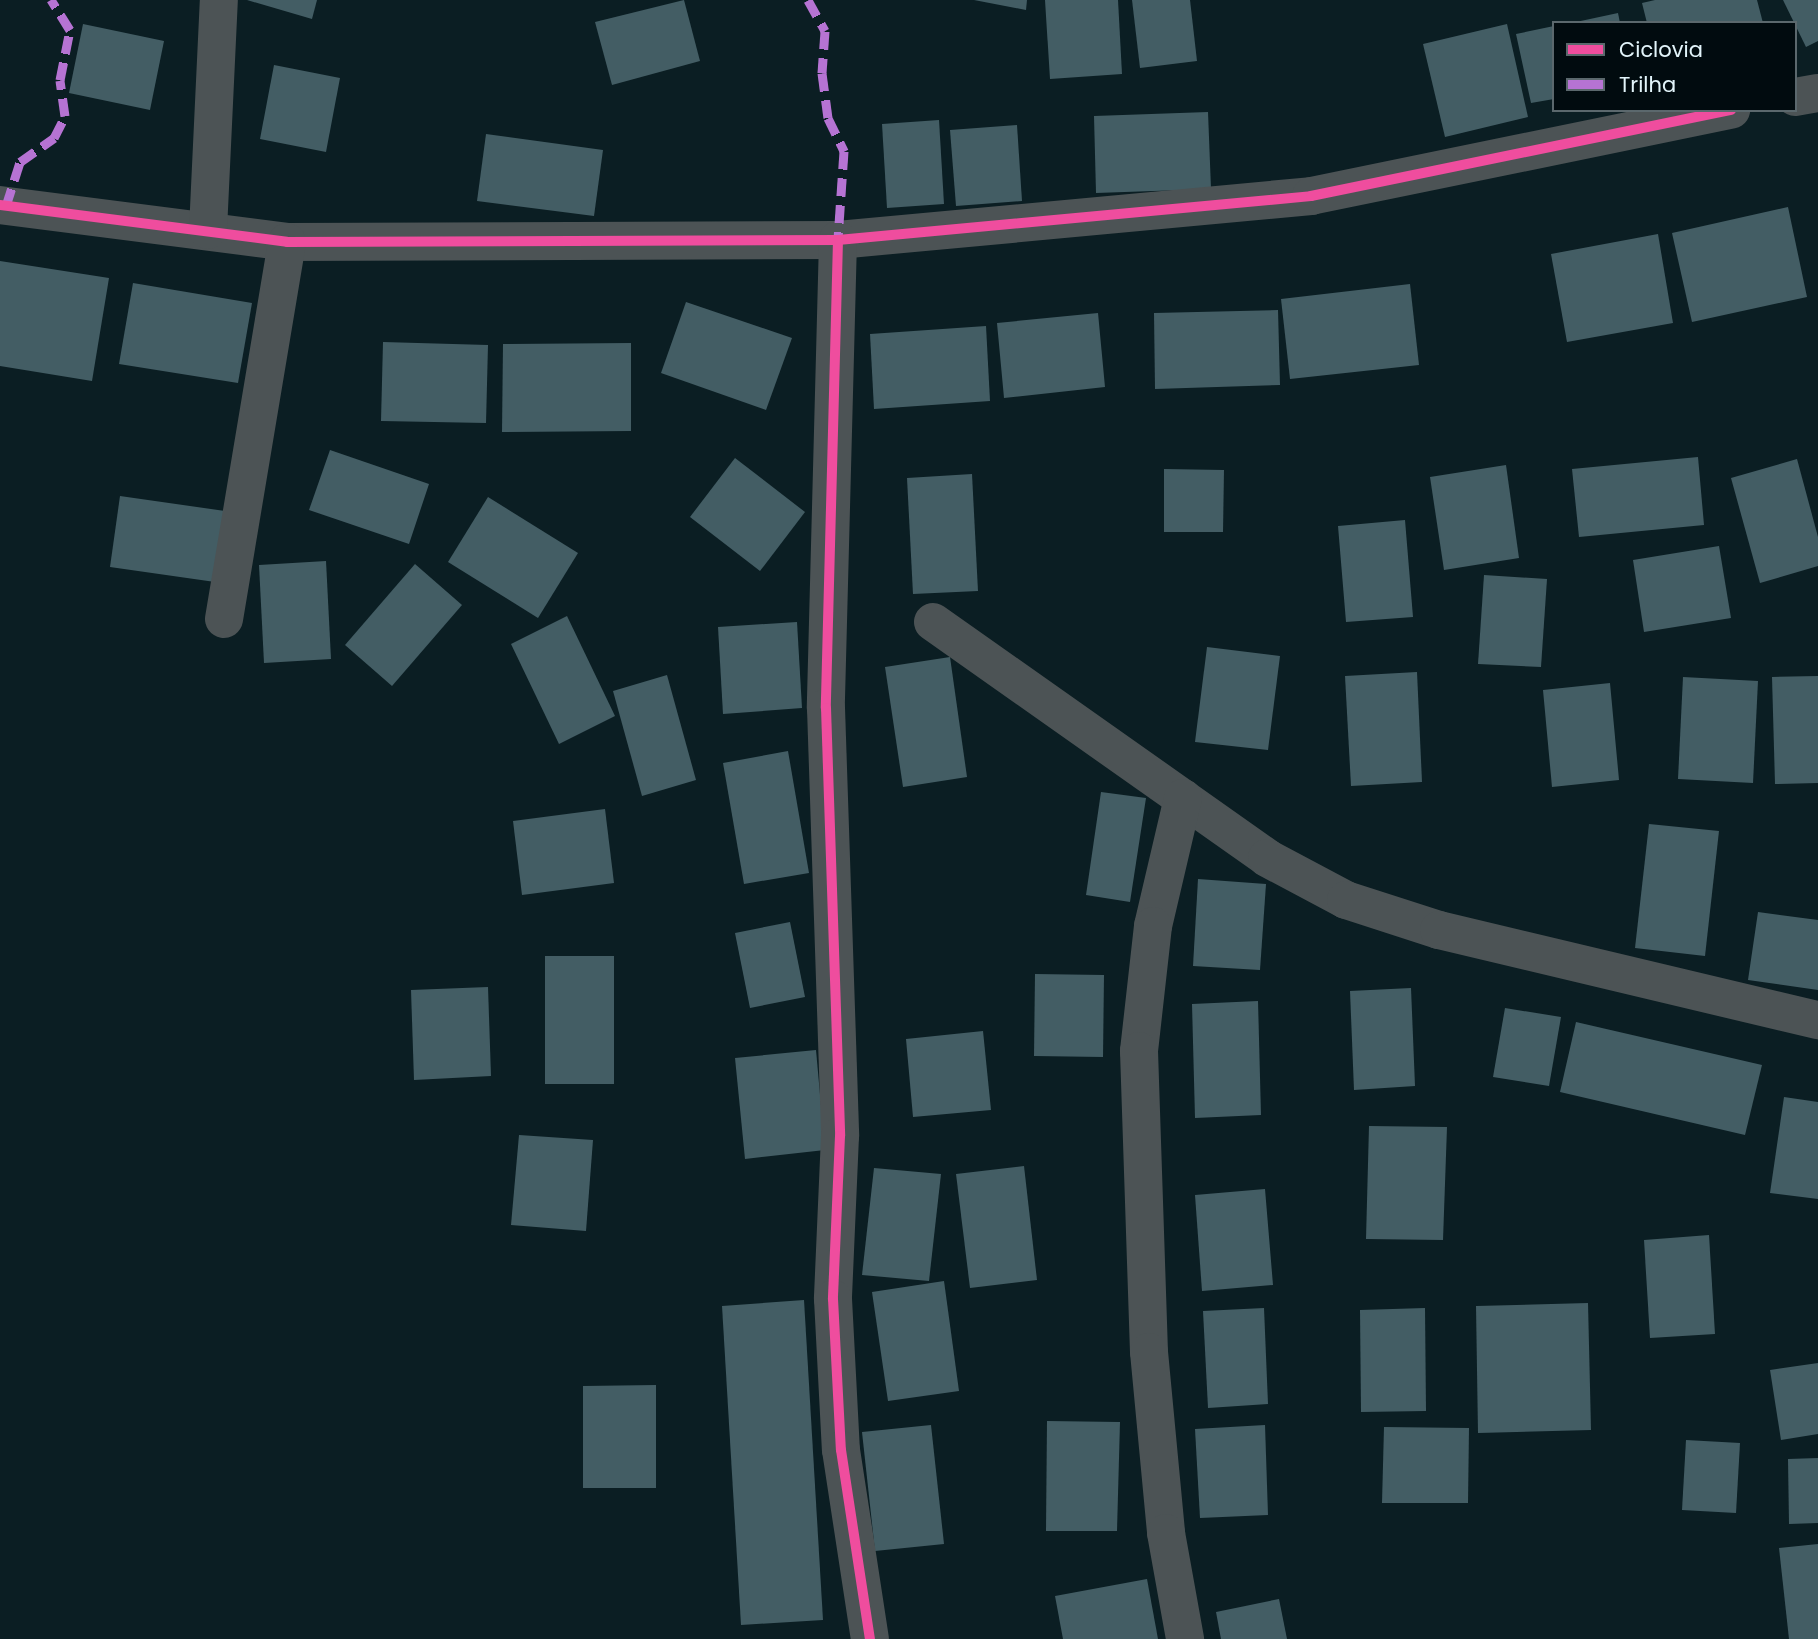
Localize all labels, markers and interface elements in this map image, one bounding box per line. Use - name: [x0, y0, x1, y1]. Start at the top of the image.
- legend: [1552, 21, 1797, 112]
- text: Ciclovia: [1619, 35, 1703, 64]
- text: Trilha: [1619, 70, 1676, 99]

